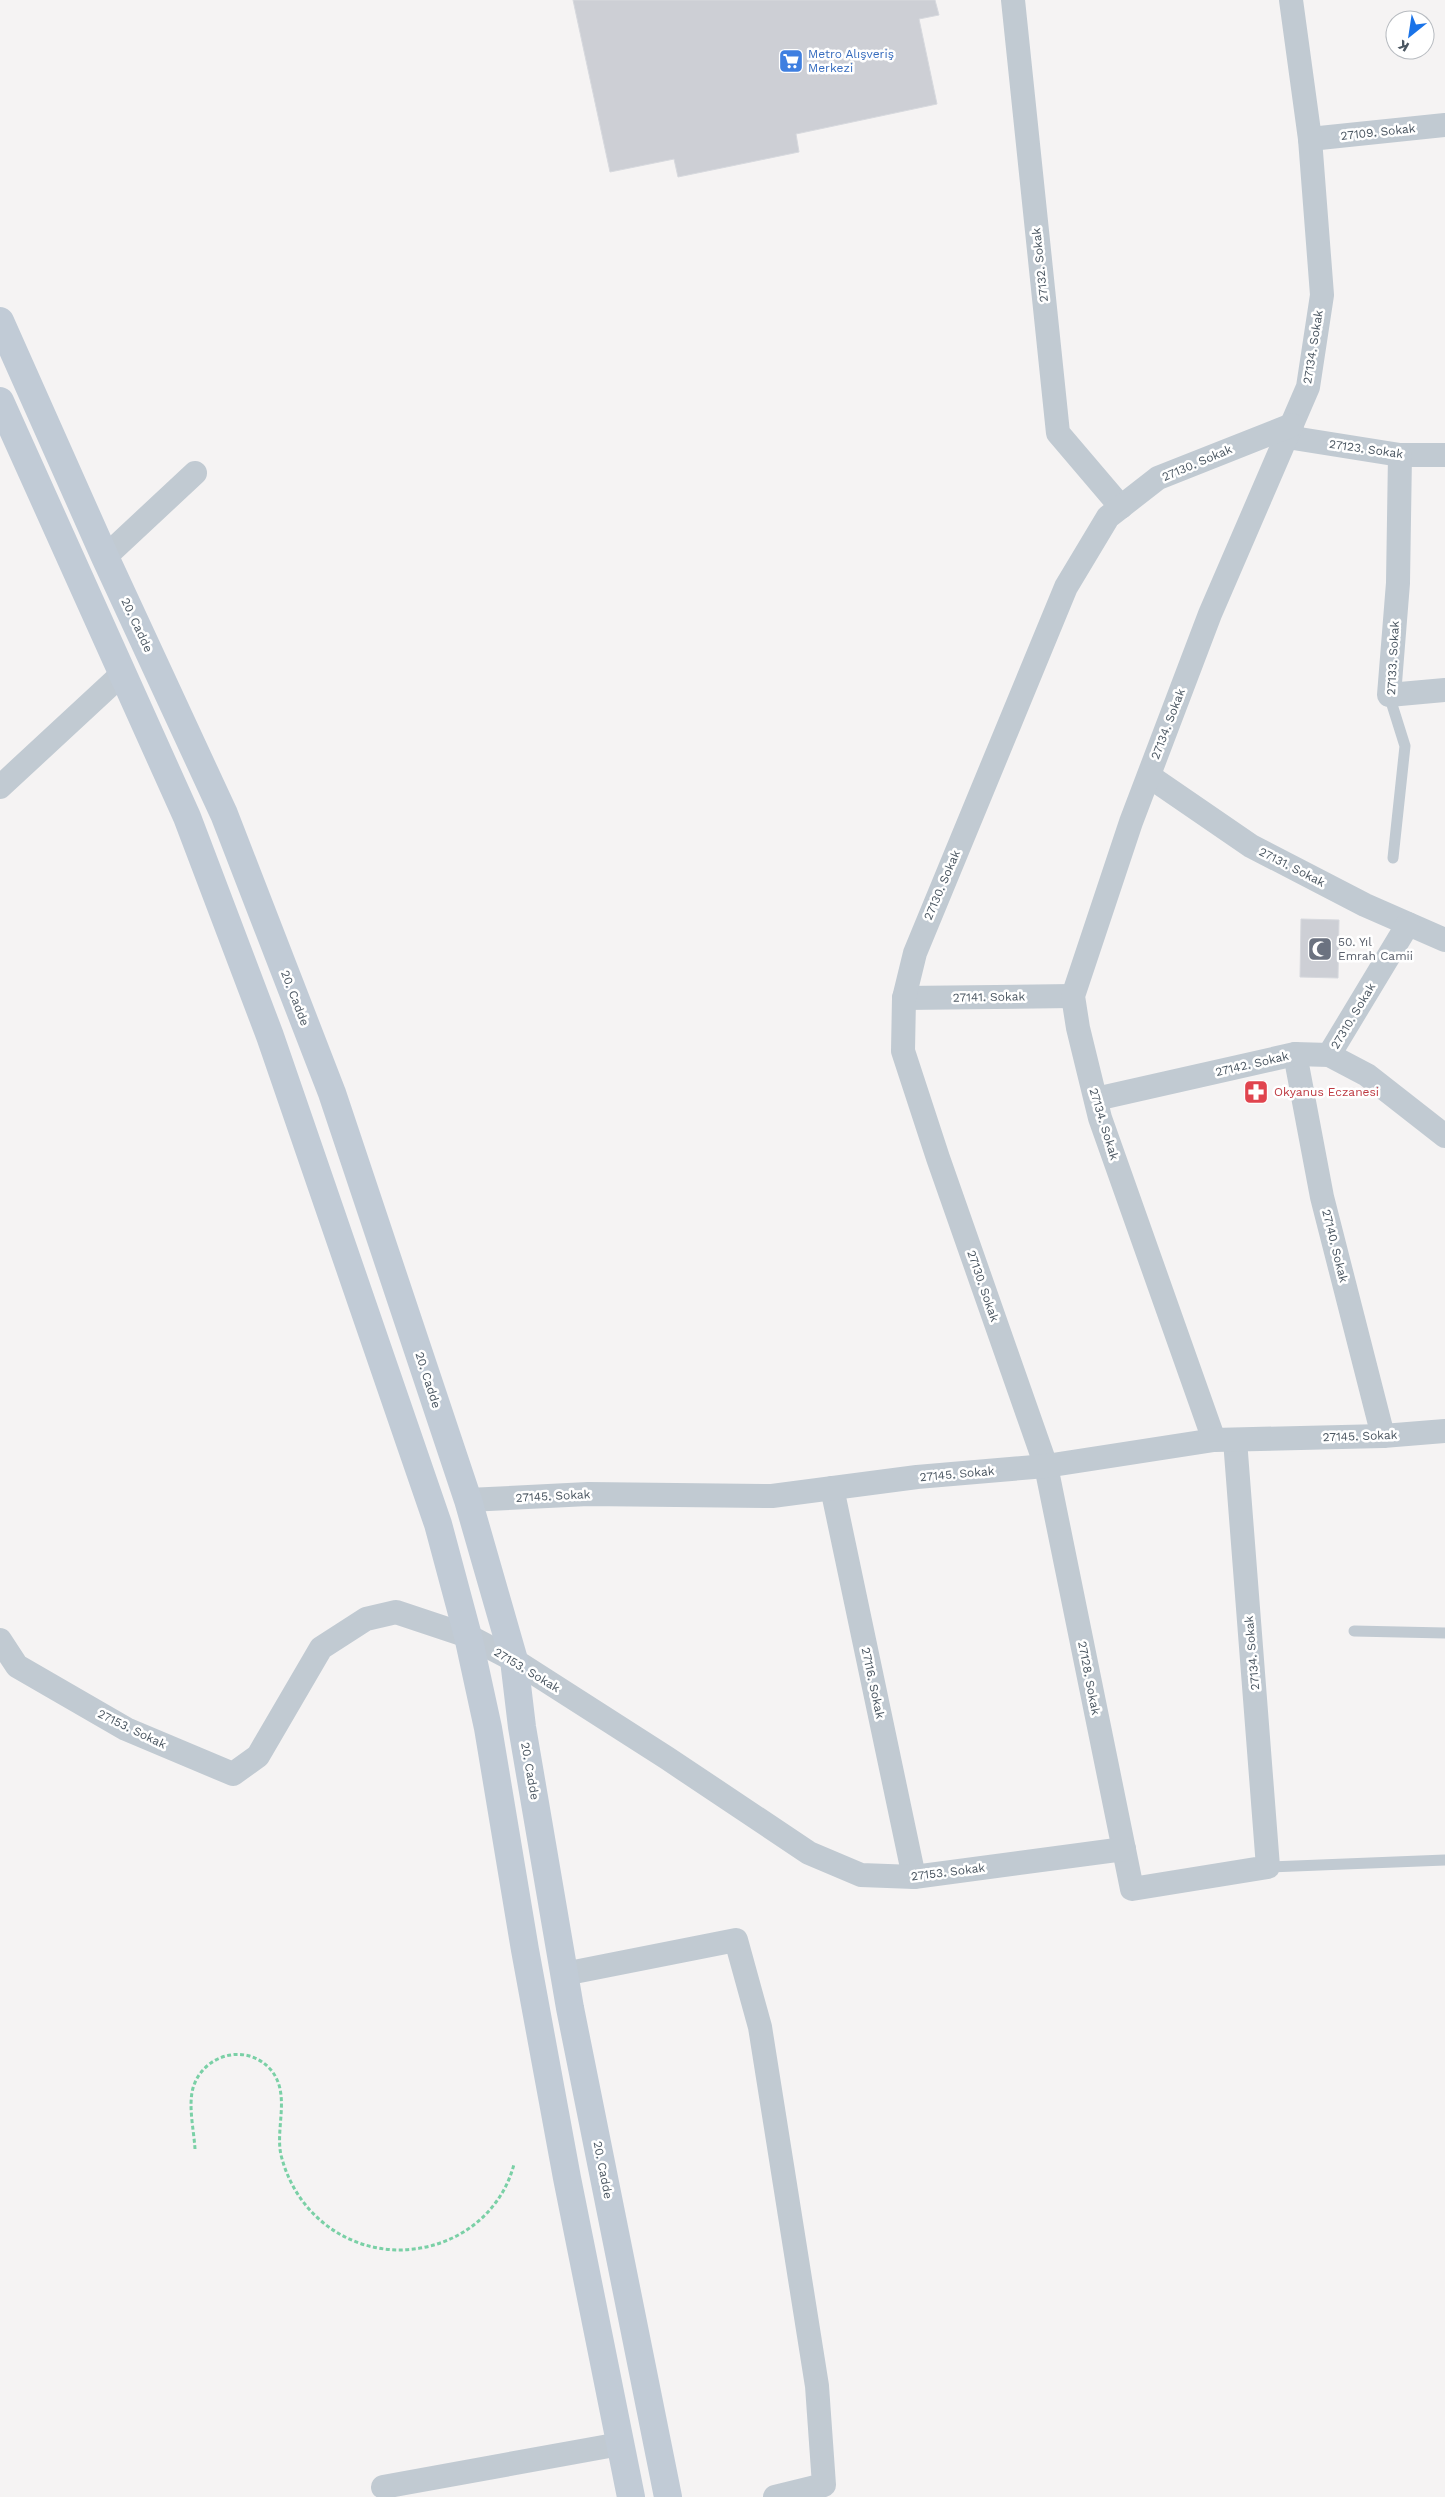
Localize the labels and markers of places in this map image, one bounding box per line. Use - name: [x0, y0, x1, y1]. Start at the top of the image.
- place label: Metro Alışveriş Merkezi: [808, 47, 894, 75]
- supermarket icon: Metro Alışveriş Merkezi: [778, 48, 804, 74]
- place label: 50. Yıl Emrah Camii: [1338, 935, 1413, 963]
- mosque icon: 50. Yıl Emrah Camii: [1307, 936, 1333, 962]
- pharmacy icon: Okyanus Eczanesi: [1243, 1079, 1269, 1105]
- place label: Okyanus Eczanesi: [1274, 1085, 1379, 1099]

